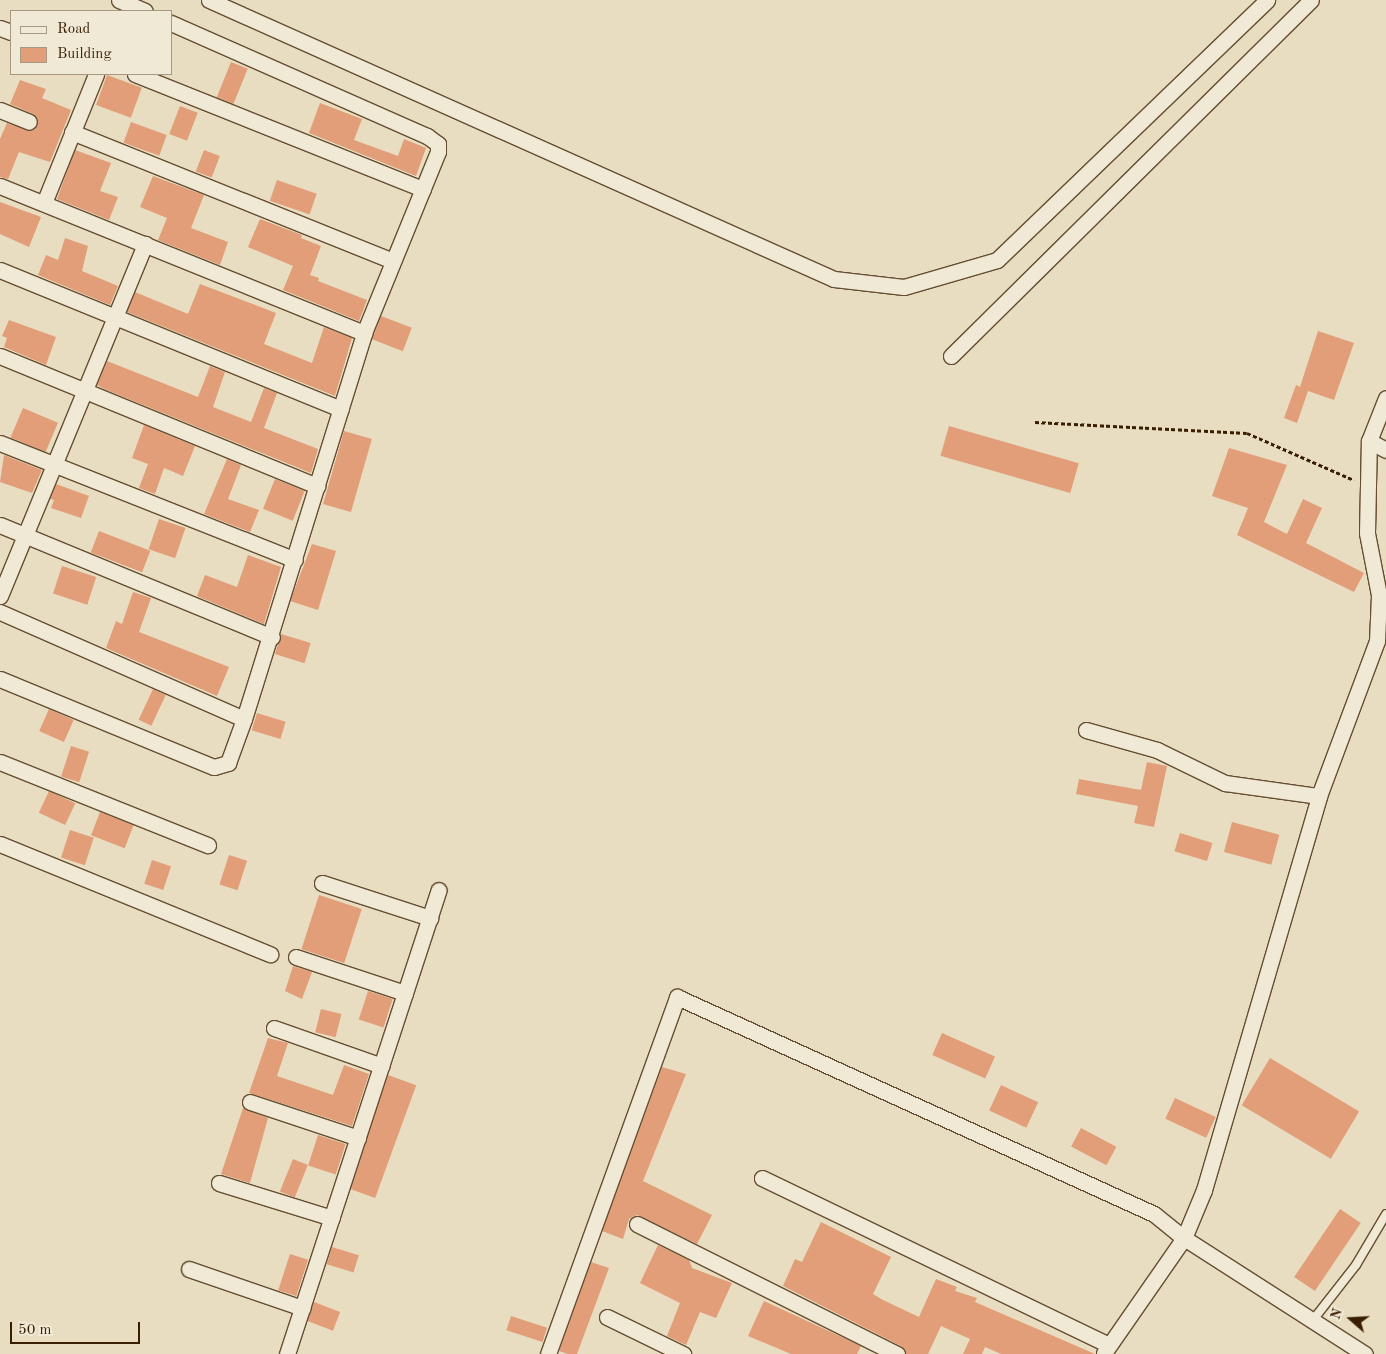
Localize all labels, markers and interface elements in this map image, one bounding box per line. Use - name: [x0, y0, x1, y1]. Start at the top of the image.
- legend: [10, 10, 172, 75]
- text: Road: [57, 22, 90, 37]
- text: Building: [57, 47, 112, 62]
- north arrow: [1326, 1294, 1376, 1344]
- text: N: [1328, 1307, 1345, 1321]
- scale bar: [12, 1312, 142, 1344]
- text: 50 m: [18, 1323, 52, 1338]

